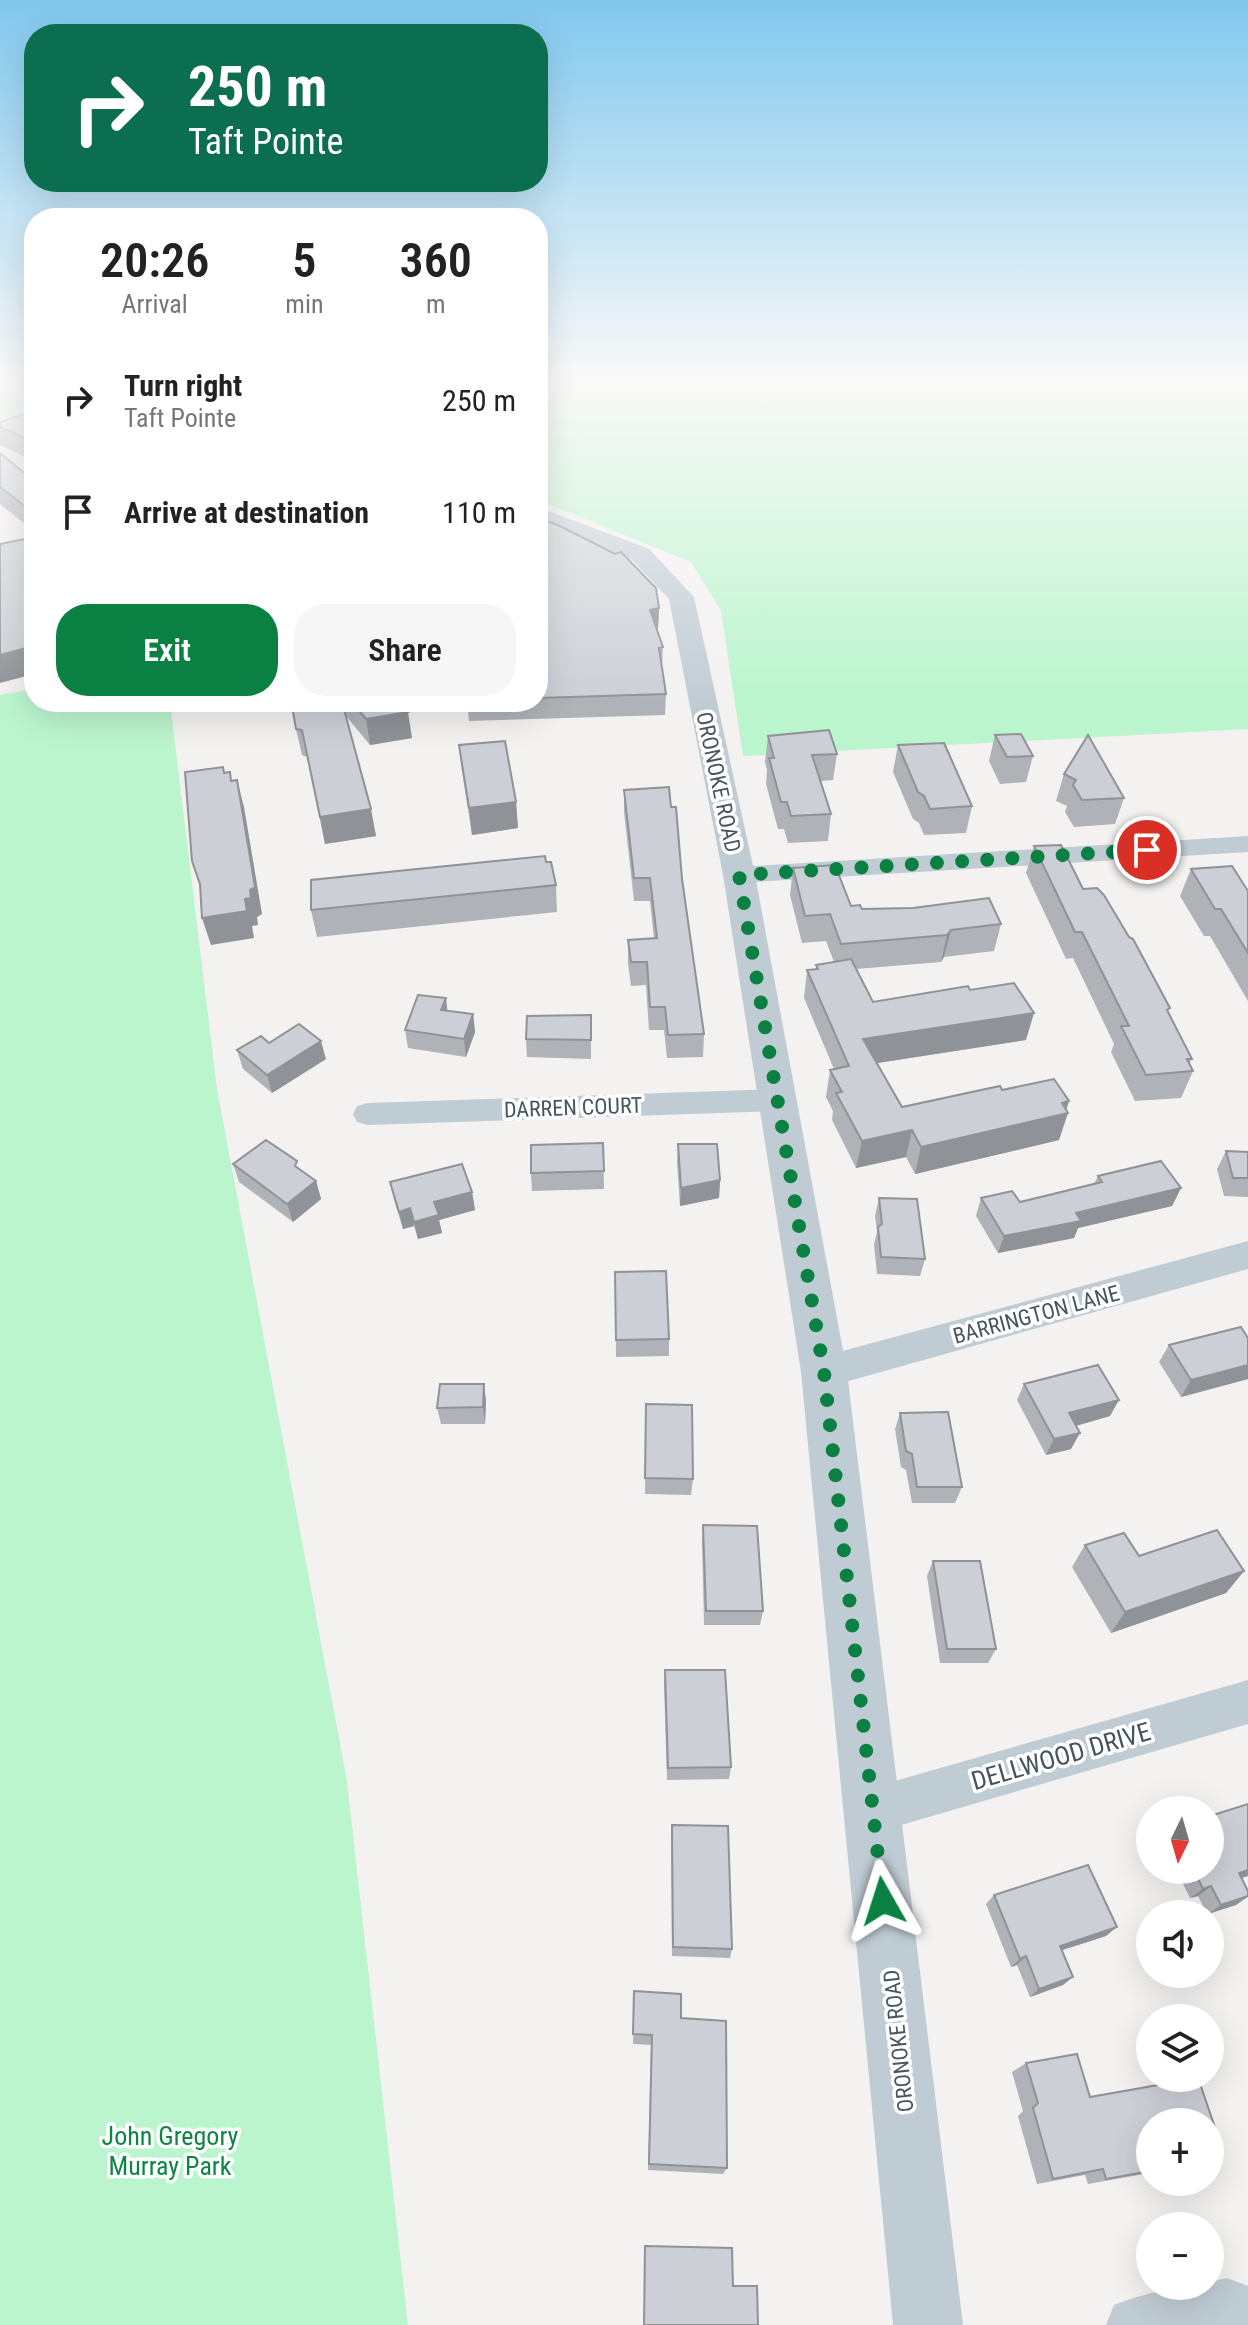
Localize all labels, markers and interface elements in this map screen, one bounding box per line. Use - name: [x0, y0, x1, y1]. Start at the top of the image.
- text: 250 m: [188, 54, 327, 120]
- icon: right: [56, 56, 160, 160]
- text: Taft Pointe: [188, 121, 343, 163]
- text: 20:26: [100, 232, 209, 289]
- text: 5: [292, 232, 316, 289]
- text: 360: [400, 232, 472, 289]
- text: Arrival: [122, 289, 188, 319]
- text: min: [285, 289, 323, 319]
- text: m: [426, 289, 446, 319]
- text: Turn right: [124, 368, 242, 403]
- icon: right: [56, 378, 100, 422]
- text: 250 m: [442, 383, 516, 418]
- text: Taft Pointe: [124, 403, 236, 433]
- icon: arrive: [56, 490, 100, 534]
- text: Arrive at destination: [124, 495, 369, 530]
- text: 110 m: [442, 495, 516, 530]
- button: Exit: [56, 604, 278, 696]
- button: Share: [294, 604, 516, 696]
- street label: ORONOKE ROAD: [691, 710, 746, 855]
- pin: [1113, 816, 1181, 884]
- icon: arrive: [1125, 828, 1169, 872]
- street label: DARREN COURT: [503, 1093, 643, 1122]
- street label: BARRINGTON LANE: [950, 1280, 1122, 1349]
- street label: DELLWOOD DRIVE: [968, 1716, 1154, 1796]
- north arrow: [1136, 1796, 1224, 1884]
- map controls: [1136, 1796, 1224, 2300]
- position arrow: [841, 1859, 925, 1943]
- button: sound: [1136, 1900, 1224, 1988]
- street label: ORONOKE ROAD: [879, 1969, 918, 2113]
- button: layers: [1136, 2004, 1224, 2092]
- button: +: [1136, 2108, 1224, 2196]
- park label: John Gregory Murray Park: [102, 2121, 239, 2181]
- button: −: [1136, 2212, 1224, 2300]

